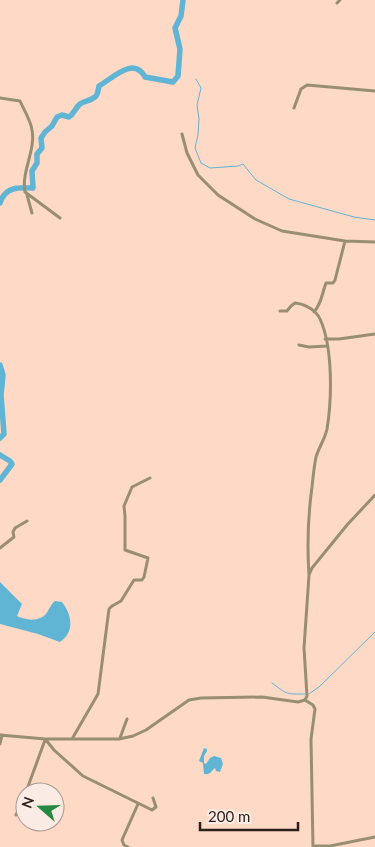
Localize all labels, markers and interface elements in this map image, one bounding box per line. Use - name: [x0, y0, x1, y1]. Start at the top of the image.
- north arrow: [15, 782, 65, 832]
- text: N: [17, 794, 37, 810]
- scale bar: [200, 800, 298, 832]
- text: 200 m: [208, 807, 250, 825]

